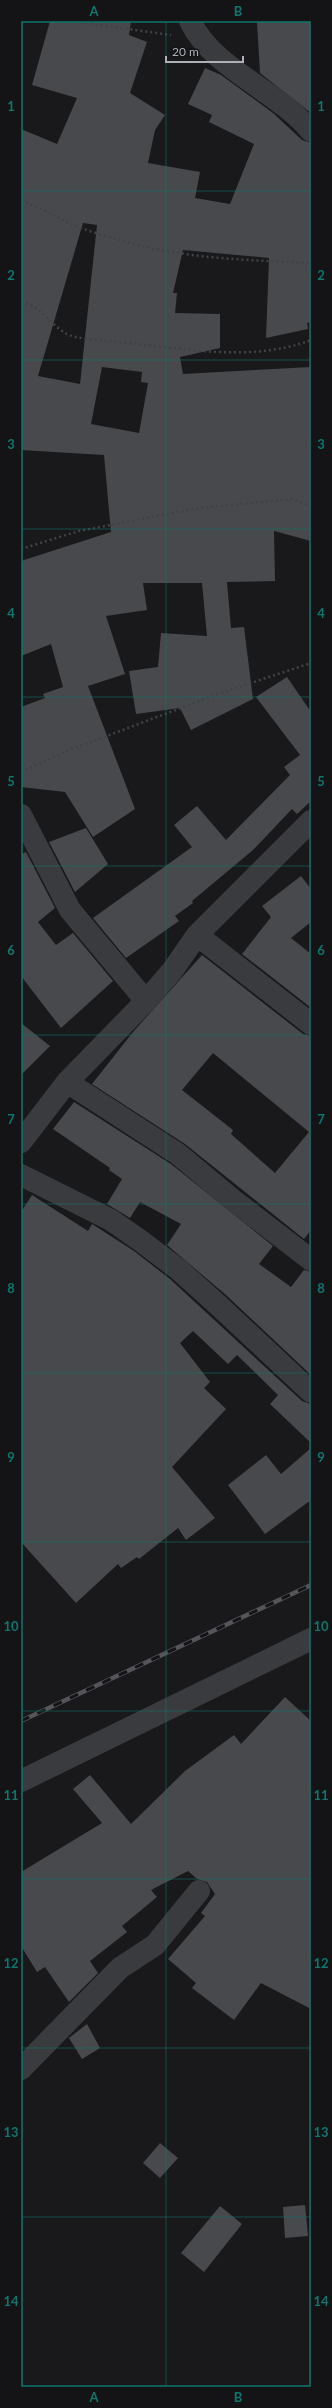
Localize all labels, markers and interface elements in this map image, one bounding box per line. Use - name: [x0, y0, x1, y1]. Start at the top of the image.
- text: A: [88, 3, 99, 19]
- text: B: [234, 3, 243, 19]
- scale bar: [166, 38, 243, 64]
- text: 20 m: [172, 44, 199, 59]
- text: 1: [7, 98, 15, 114]
- text: 1: [317, 98, 325, 114]
- text: 2: [7, 267, 15, 283]
- text: 2: [317, 267, 325, 283]
- text: 3: [7, 436, 15, 452]
- text: 3: [317, 436, 325, 452]
- text: 4: [7, 605, 15, 621]
- text: 4: [317, 605, 325, 621]
- text: 5: [7, 773, 15, 789]
- text: 5: [317, 773, 325, 789]
- text: 6: [7, 942, 15, 958]
- text: 6: [317, 942, 325, 958]
- text: 7: [7, 1111, 15, 1127]
- text: 7: [317, 1111, 325, 1127]
- text: 8: [7, 1280, 15, 1296]
- text: 8: [317, 1280, 325, 1296]
- text: 9: [7, 1449, 15, 1465]
- text: 9: [317, 1449, 325, 1465]
- text: 10: [3, 1618, 19, 1634]
- text: 10: [313, 1618, 329, 1634]
- text: 11: [3, 1787, 19, 1803]
- text: 11: [313, 1787, 329, 1803]
- text: 12: [3, 1955, 19, 1971]
- text: 12: [313, 1955, 329, 1971]
- text: 13: [3, 2124, 19, 2140]
- text: 13: [313, 2124, 329, 2140]
- text: 14: [3, 2293, 19, 2309]
- text: 14: [313, 2293, 329, 2309]
- text: A: [88, 2389, 99, 2405]
- text: B: [234, 2389, 243, 2405]

